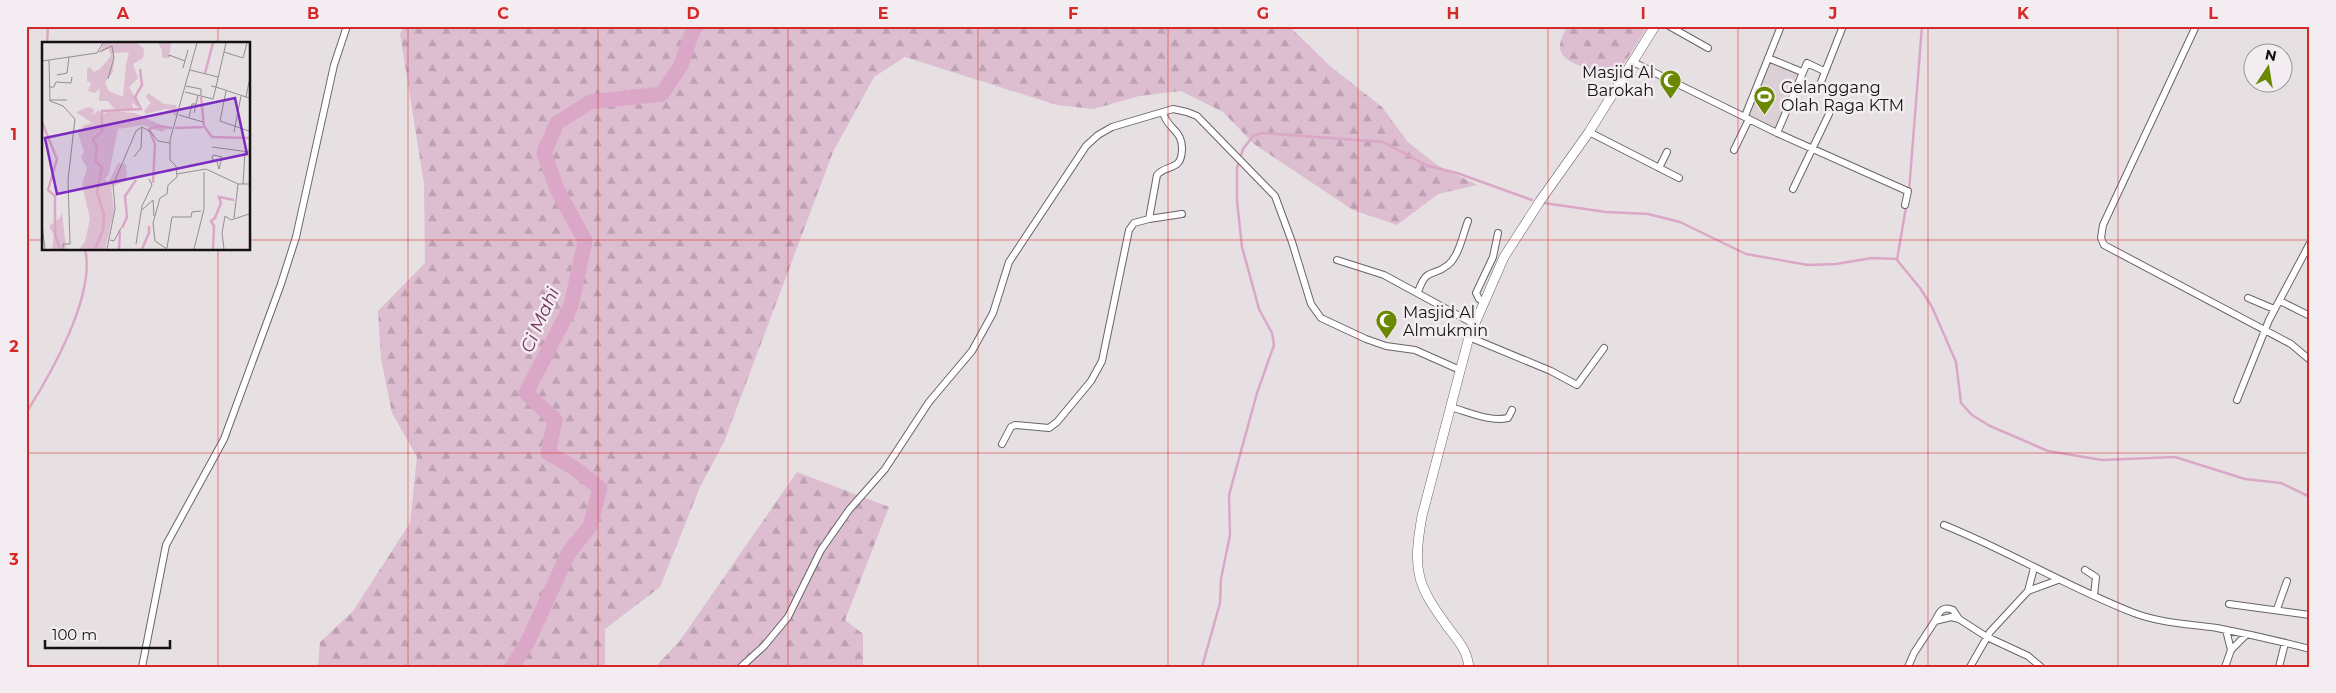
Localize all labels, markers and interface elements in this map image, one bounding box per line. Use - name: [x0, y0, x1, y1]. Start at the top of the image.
- text: A: [116, 4, 130, 23]
- text: B: [307, 4, 319, 23]
- text: C: [497, 4, 509, 23]
- text: D: [686, 4, 700, 23]
- text: E: [878, 4, 888, 23]
- text: F: [1068, 4, 1078, 23]
- text: G: [1257, 4, 1269, 23]
- text: H: [1447, 4, 1459, 23]
- text: I: [1640, 4, 1646, 23]
- text: J: [1828, 4, 1837, 23]
- text: K: [2017, 4, 2030, 23]
- text: L: [2208, 4, 2218, 23]
- inset map: [42, 42, 250, 250]
- north arrow: [2244, 42, 2294, 92]
- text: N: [2263, 45, 2278, 65]
- place label: Masjid Al Barokah: [1582, 63, 1654, 100]
- mosque icon: Masjid Al Barokah: [1658, 69, 1682, 100]
- place label: Gelanggang Olah Raga KTM: [1781, 78, 1904, 115]
- sports icon: Gelanggang Olah Raga KTM: [1753, 84, 1777, 115]
- text: 1: [11, 125, 17, 144]
- water label: Ci Mahi: [516, 284, 564, 356]
- place label: Masjid Al Almukmin: [1403, 303, 1488, 340]
- mosque icon: Masjid Al Almukmin: [1375, 309, 1399, 340]
- text: 2: [9, 337, 19, 356]
- text: 3: [8, 550, 19, 569]
- scale bar: [45, 618, 170, 650]
- text: 100 m: [52, 625, 97, 644]

